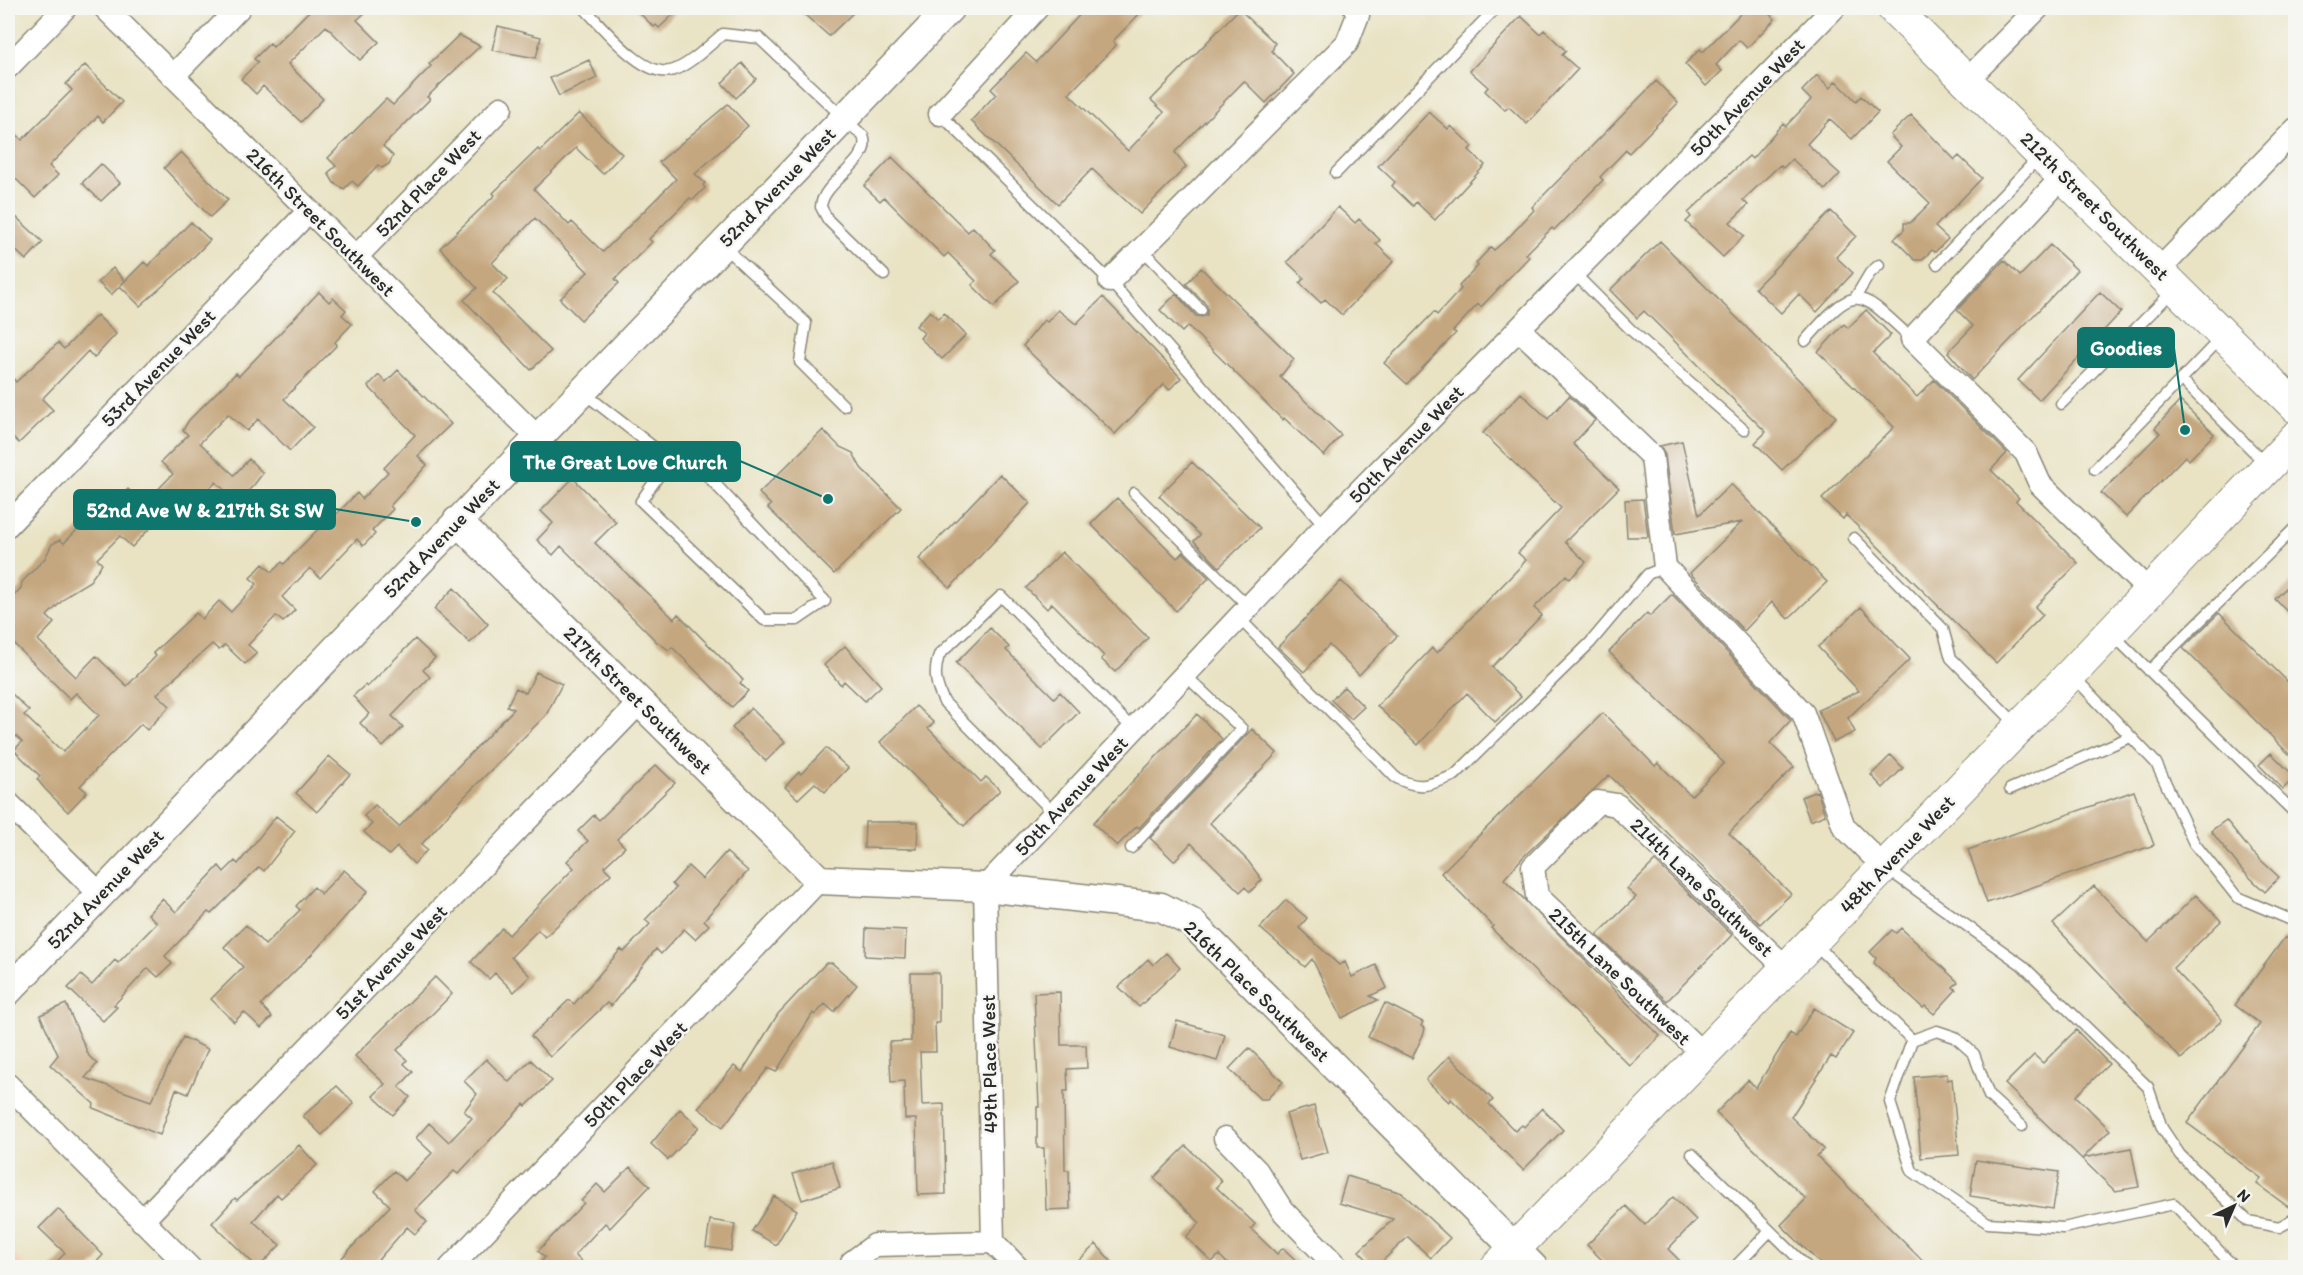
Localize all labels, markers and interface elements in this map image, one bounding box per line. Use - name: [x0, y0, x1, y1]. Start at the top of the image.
- street label: 50th Avenue West: [1684, 33, 1810, 161]
- street label: 52nd Avenue West: [714, 122, 840, 252]
- street label: 52nd Place West: [370, 124, 486, 242]
- street label: 212th Street Southwest: [2016, 127, 2174, 285]
- street label: 216th Street Southwest: [242, 143, 400, 301]
- street label: 53rd Avenue West: [96, 304, 220, 432]
- callout: Goodies: [2078, 328, 2174, 367]
- text: Goodies: [2090, 335, 2162, 360]
- street label: 50th Avenue West: [1343, 380, 1469, 508]
- callout: The Great Love Church: [511, 442, 740, 481]
- text: The Great Love Church: [522, 449, 727, 474]
- street label: 52nd Avenue West: [378, 473, 504, 603]
- callout: 52nd Ave W & 217th St SW: [74, 490, 335, 529]
- text: 52nd Ave W & 217th St SW: [86, 497, 324, 522]
- street label: 217th Street Southwest: [559, 621, 717, 779]
- street label: 50th Avenue West: [1009, 731, 1133, 861]
- street label: 48th Avenue West: [1834, 790, 1960, 918]
- street label: 214th Lane Southwest: [1625, 813, 1779, 962]
- street label: 52nd Avenue West: [42, 824, 168, 954]
- street label: 51st Avenue West: [330, 899, 452, 1025]
- street label: 215th Lane Southwest: [1544, 902, 1696, 1050]
- street label: 216th Place Southwest: [1179, 915, 1335, 1067]
- street label: 49th Place West: [976, 994, 1002, 1134]
- street label: 50th Place West: [578, 1016, 692, 1132]
- north arrow: [2204, 1176, 2264, 1236]
- text: N: [2234, 1185, 2255, 1206]

